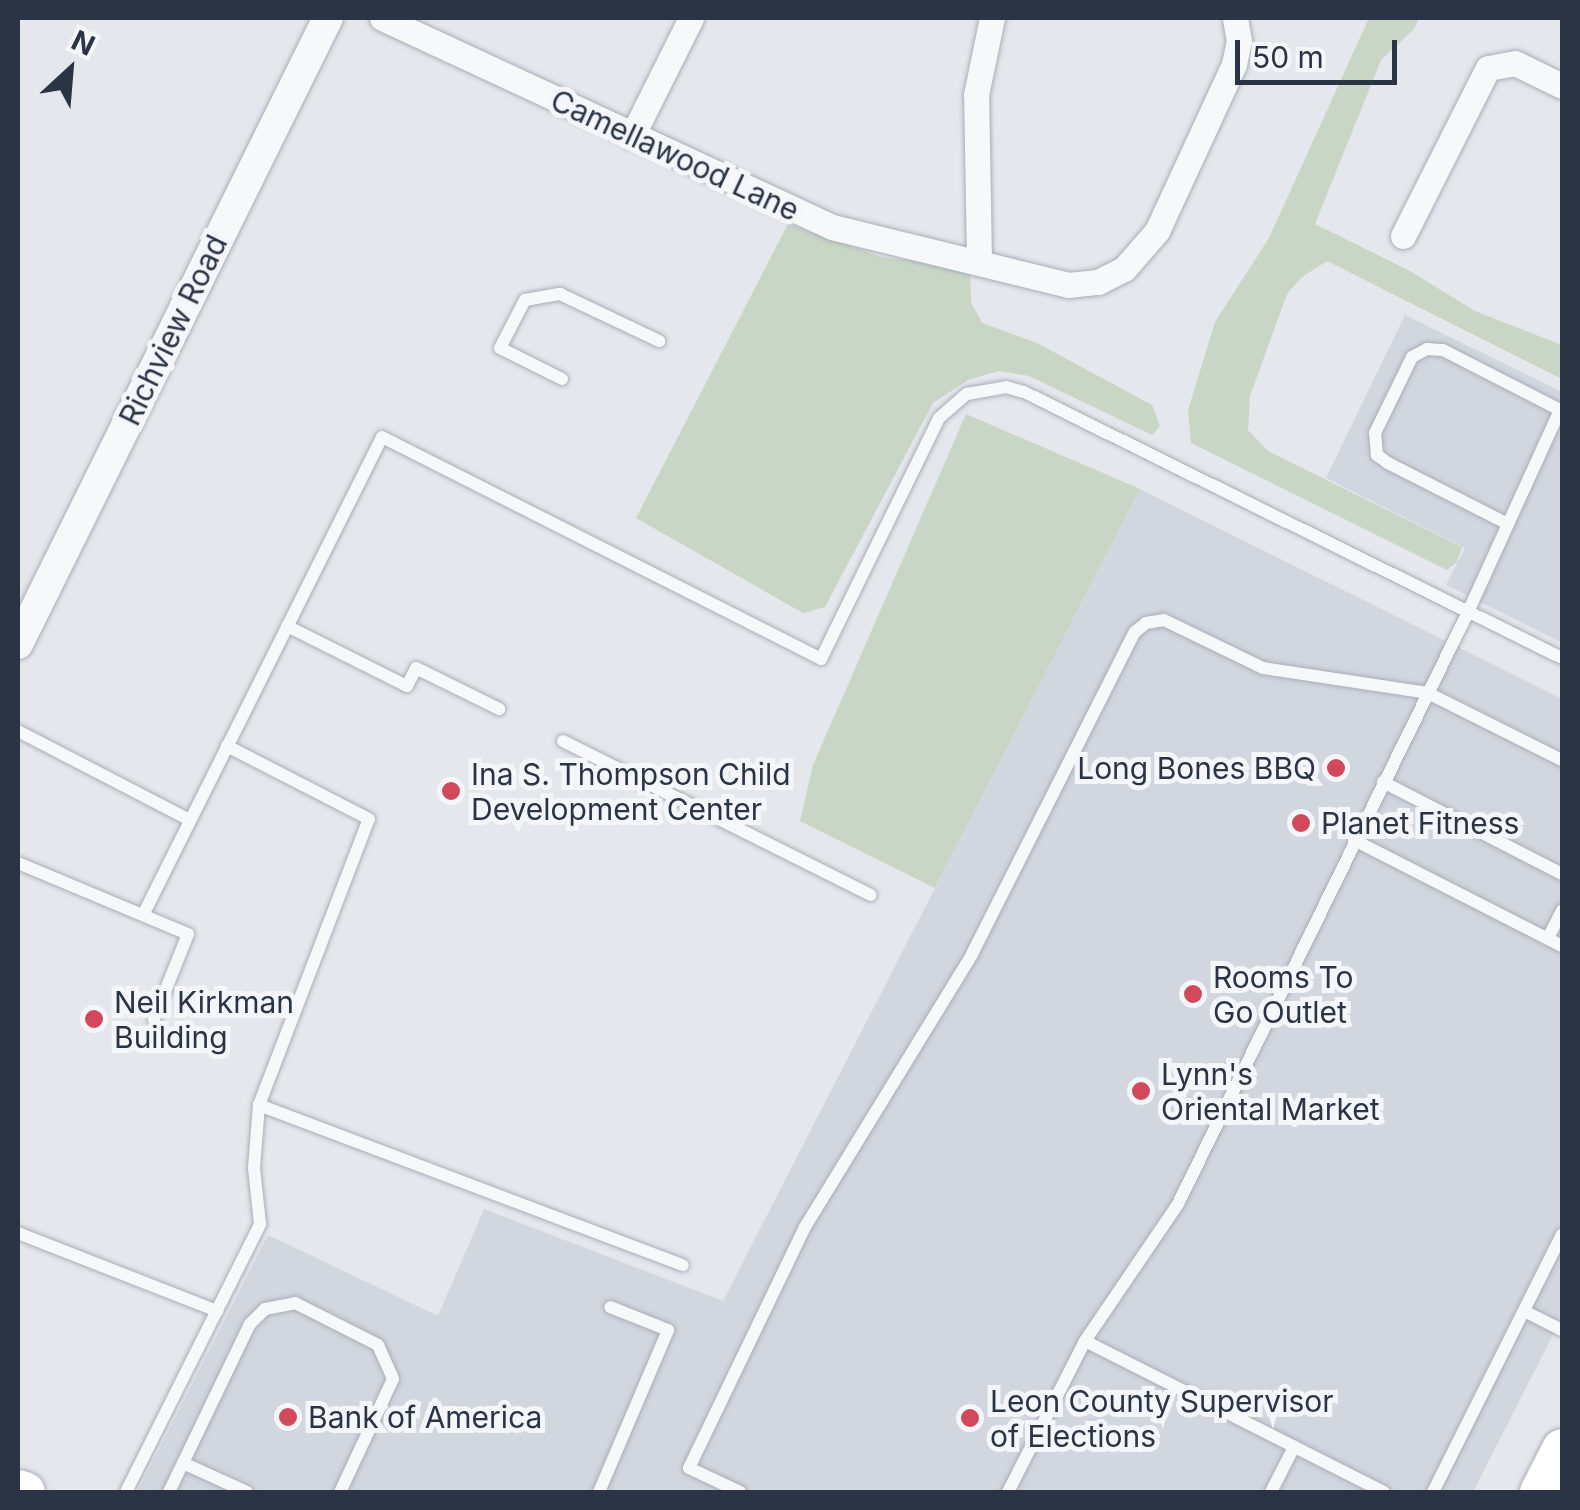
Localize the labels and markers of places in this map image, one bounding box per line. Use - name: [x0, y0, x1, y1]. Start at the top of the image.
- place label: Long Bones BBQ: [1077, 750, 1316, 786]
- place label: Ina S. Thompson Child Development Center: [471, 756, 791, 826]
- marker: Long Bones BBQ: [1325, 757, 1347, 779]
- marker: Ina S. Thompson Child Development Center: [440, 780, 462, 802]
- place label: Planet Fitness: [1321, 805, 1519, 841]
- marker: Planet Fitness: [1290, 812, 1312, 834]
- place label: Rooms To Go Outlet: [1213, 959, 1353, 1030]
- marker: Rooms To Go Outlet: [1182, 983, 1204, 1005]
- place label: Neil Kirkman Building: [114, 984, 294, 1054]
- marker: Neil Kirkman Building: [83, 1008, 105, 1030]
- place label: Lynn's Oriental Market: [1161, 1056, 1379, 1126]
- marker: Lynn's Oriental Market: [1130, 1080, 1152, 1102]
- place label: Leon County Supervisor of Elections: [990, 1383, 1334, 1454]
- place label: Bank of America: [308, 1399, 542, 1435]
- marker: Bank of America: [277, 1406, 299, 1428]
- marker: Leon County Supervisor of Elections: [959, 1407, 981, 1429]

